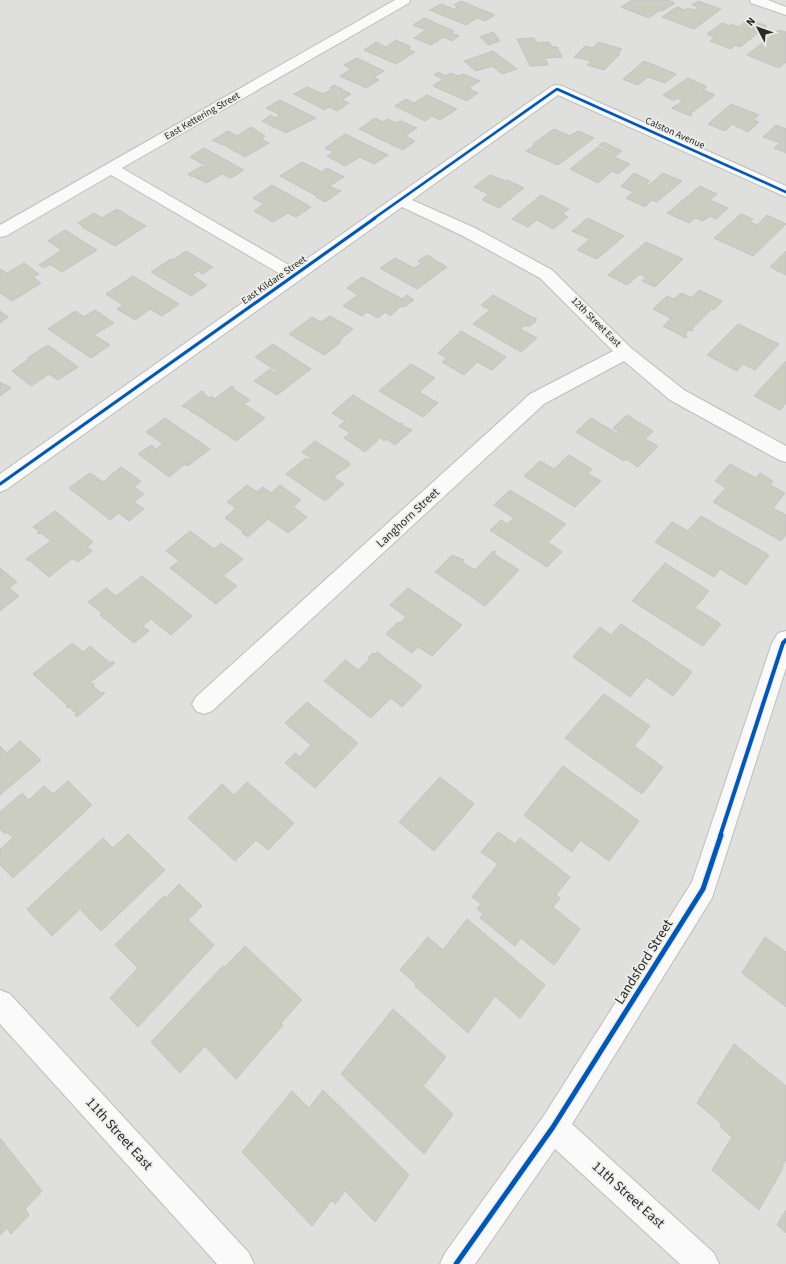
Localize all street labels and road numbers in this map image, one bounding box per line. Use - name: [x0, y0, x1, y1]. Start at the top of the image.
- street label: East Kettering Street: [162, 88, 243, 143]
- street label: Calston Avenue: [643, 114, 707, 152]
- street label: East Kildare Street: [239, 252, 310, 308]
- street label: 12th Street East: [568, 294, 625, 351]
- street label: Langhorn Street: [373, 484, 443, 552]
- street label: Landsford Street: [610, 915, 678, 1008]
- street label: 11th Street East: [81, 1093, 157, 1175]
- street label: 11th Street East: [587, 1157, 669, 1233]

